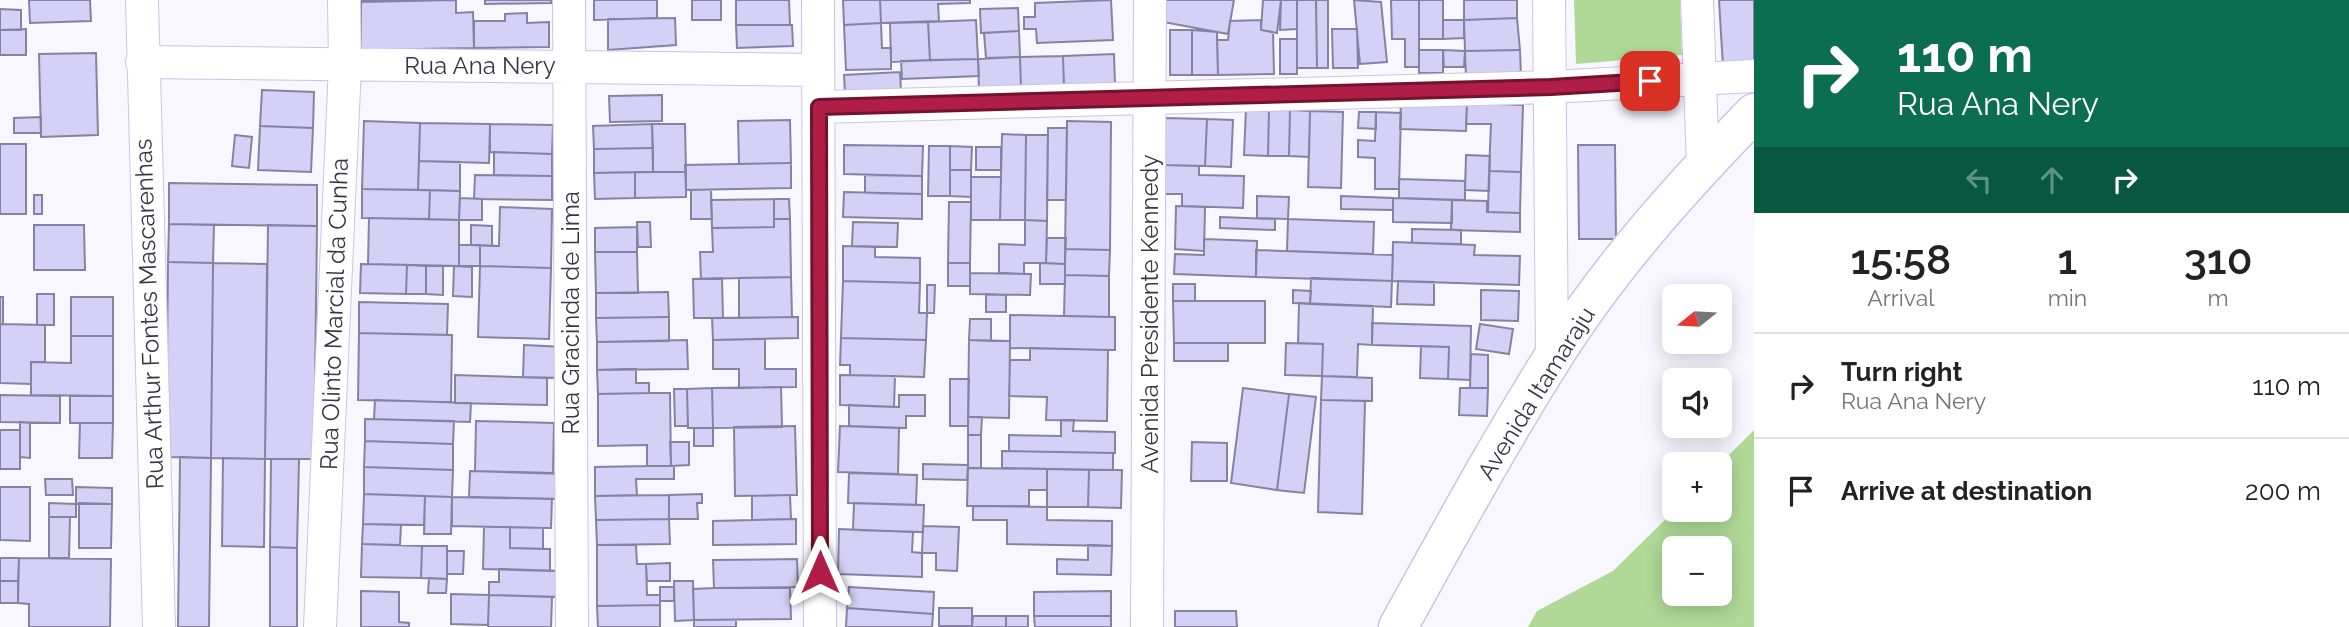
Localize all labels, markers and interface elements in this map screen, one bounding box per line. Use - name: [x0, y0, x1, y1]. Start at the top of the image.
- text: 110 m: [1897, 26, 2033, 83]
- icon: right: [1782, 28, 1873, 119]
- street label: Rua Ana Nery: [404, 51, 556, 80]
- pin: [1620, 51, 1680, 111]
- icon: arrive: [1631, 62, 1669, 100]
- text: Rua Ana Nery: [1897, 85, 2099, 122]
- street label: Rua Arthur Fontes Mascarenhas: [128, 138, 170, 490]
- street label: Avenida Presidente Kennedy: [1135, 155, 1164, 473]
- street label: Rua Olinto Marcial da Cunha: [314, 157, 354, 471]
- icon: left: [1960, 161, 1998, 199]
- icon: ahead: [2033, 161, 2071, 199]
- icon: right: [2106, 161, 2144, 199]
- street label: Rua Gracinda de Lima: [556, 191, 585, 435]
- text: 15:58: [1851, 235, 1951, 284]
- text: 1: [2058, 235, 2077, 284]
- text: 310: [2184, 235, 2252, 284]
- north arrow: [1662, 284, 1732, 354]
- map controls: [1662, 284, 1732, 606]
- text: Arrival: [1867, 284, 1935, 311]
- text: min: [2048, 284, 2087, 311]
- text: m: [2208, 284, 2229, 311]
- street label: Avenida Itamaraju: [1471, 301, 1601, 485]
- text: Turn right: [1841, 357, 1962, 387]
- icon: right: [1782, 367, 1820, 405]
- button: sound: [1662, 368, 1732, 438]
- text: 110 m: [2252, 371, 2321, 401]
- text: Rua Ana Nery: [1841, 387, 1986, 414]
- button: +: [1662, 452, 1732, 522]
- icon: arrive: [1782, 472, 1820, 510]
- text: Arrive at destination: [1841, 476, 2092, 506]
- text: 200 m: [2245, 476, 2321, 506]
- position arrow: [783, 535, 857, 609]
- button: −: [1662, 536, 1732, 606]

